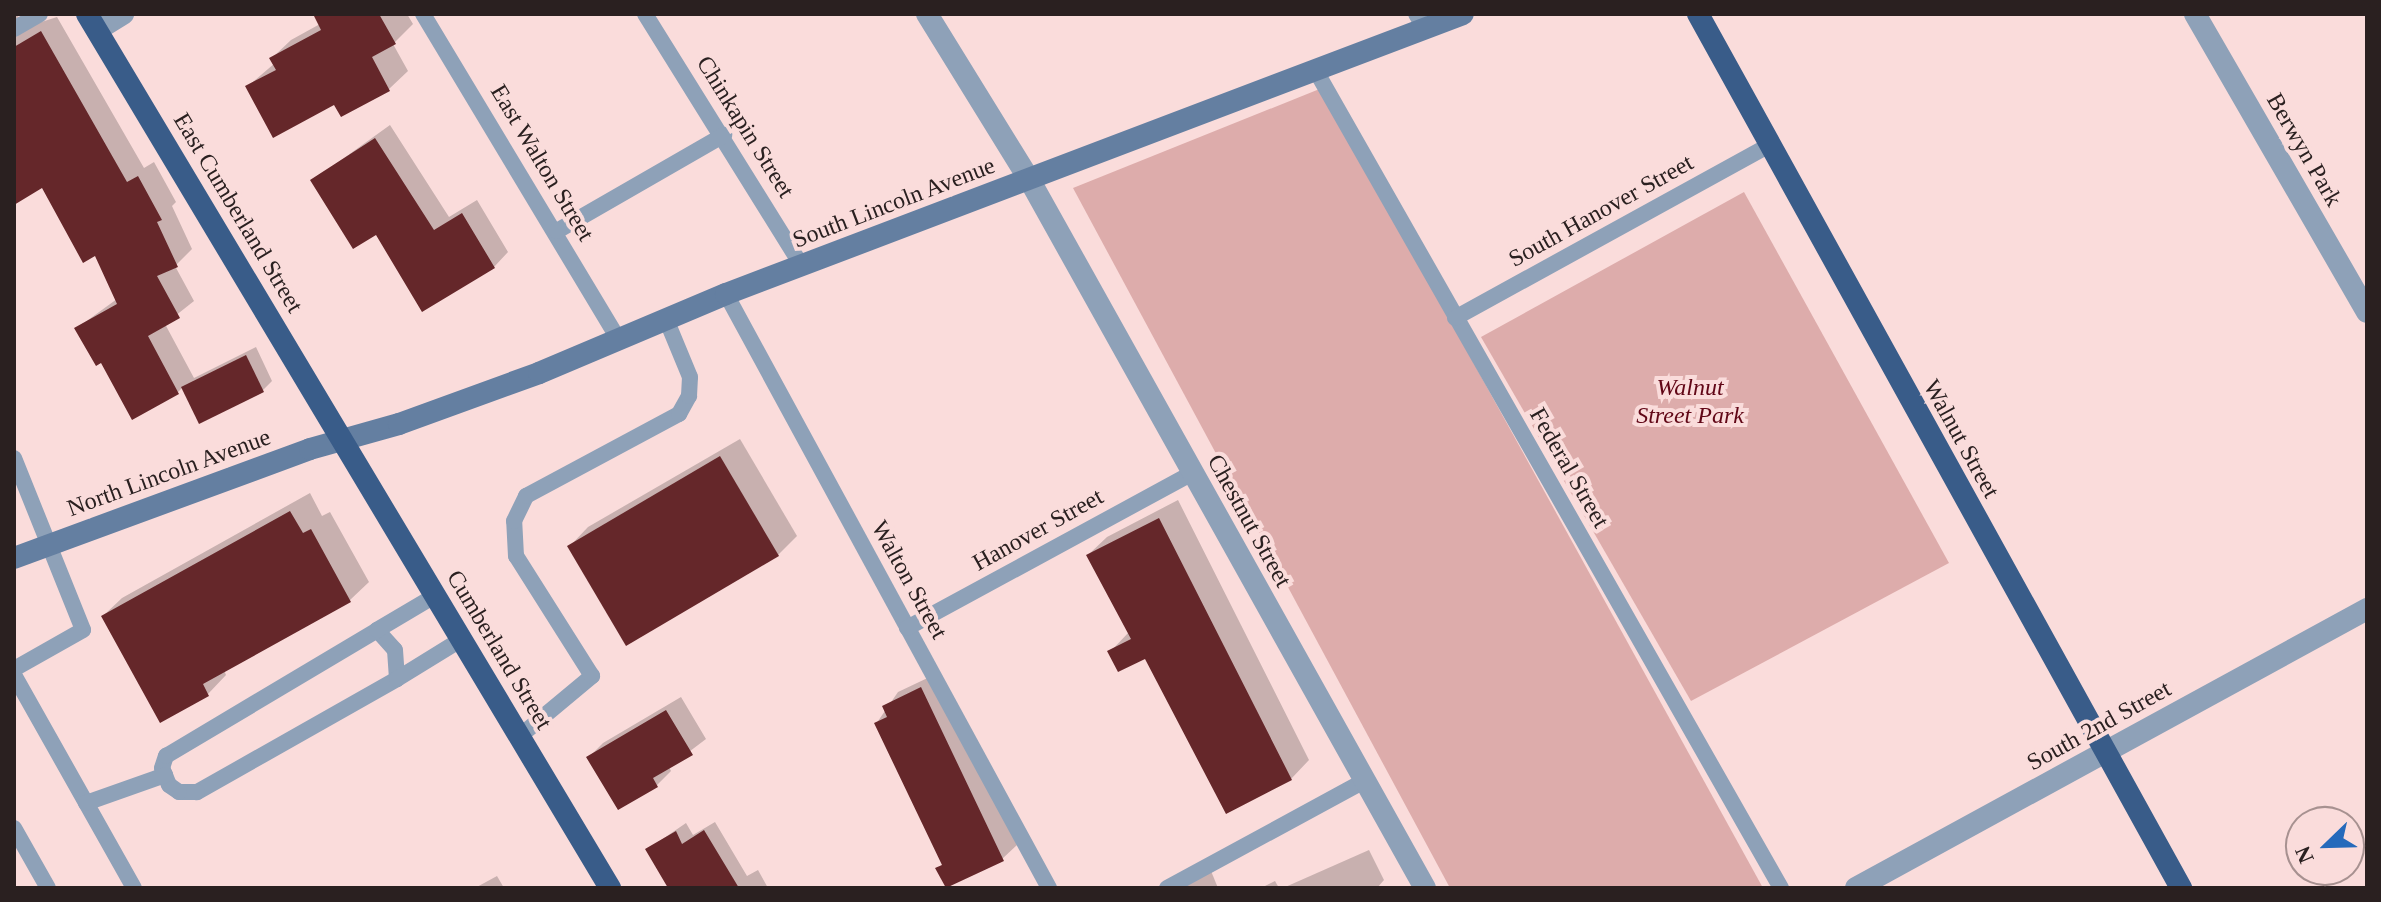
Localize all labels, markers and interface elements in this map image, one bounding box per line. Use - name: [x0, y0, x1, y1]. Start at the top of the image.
- street label: Chinkapin Street: [690, 51, 800, 203]
- street label: East Walton Street: [484, 79, 600, 247]
- street label: Berwyn Park: [2260, 88, 2348, 212]
- street label: East Cumberland Street: [167, 108, 309, 318]
- street label: South Hanover Street: [1504, 148, 1698, 274]
- street label: South Lincoln Avenue: [788, 151, 1000, 255]
- park label: Walnut Street Park: [1636, 374, 1744, 430]
- street label: Walnut Street: [1917, 375, 2005, 503]
- street label: Federal Street: [1523, 403, 1615, 533]
- street label: North Lincoln Avenue: [63, 423, 275, 523]
- street label: Chestnut Street: [1201, 450, 1297, 592]
- street label: Hanover Street: [968, 482, 1108, 578]
- street label: Walton Street: [865, 516, 953, 644]
- street label: Cumberland Street: [440, 565, 558, 735]
- street label: South 2nd Street: [2022, 675, 2176, 777]
- north arrow: [2285, 806, 2365, 886]
- text: N: [2290, 843, 2319, 867]

